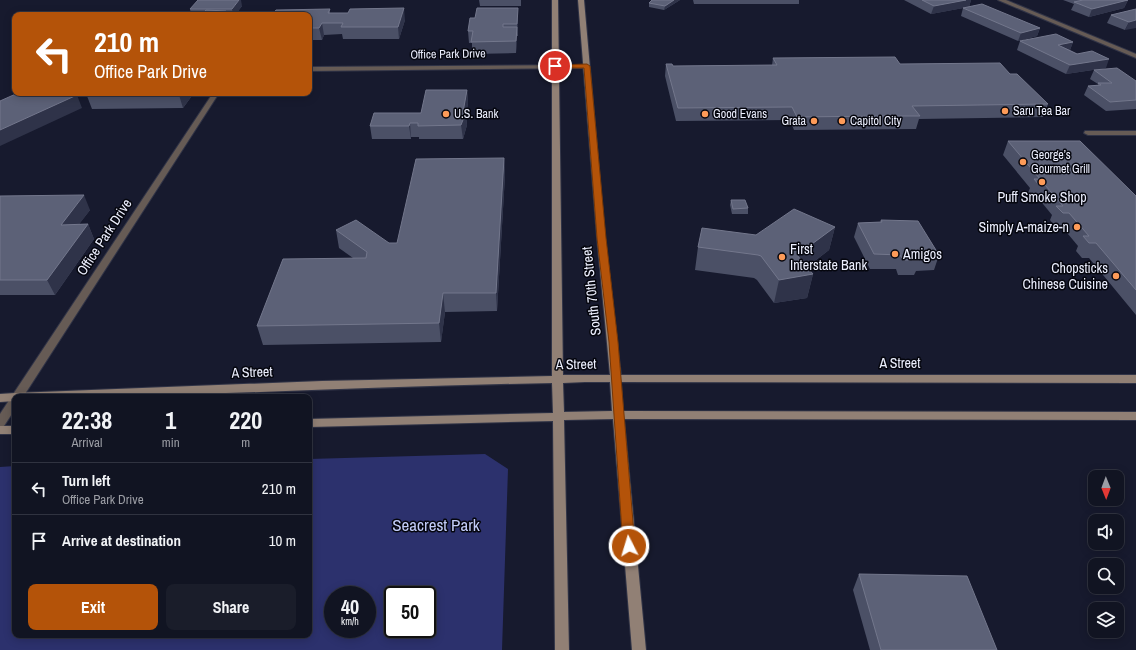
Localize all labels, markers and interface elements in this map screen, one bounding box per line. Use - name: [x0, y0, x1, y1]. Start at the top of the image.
- text: 210 m: [94, 23, 159, 61]
- icon: left: [28, 28, 80, 80]
- street label: Office Park Drive: [410, 45, 486, 63]
- pin: [538, 49, 572, 83]
- icon: arrive: [544, 55, 566, 77]
- text: Office Park Drive: [94, 59, 207, 84]
- place label: Saru Tea Bar: [1013, 103, 1071, 119]
- place label: U.S. Bank: [454, 106, 498, 122]
- place label: Good Evans: [713, 106, 767, 122]
- marker: Saru Tea Bar: [1000, 106, 1010, 116]
- marker: U.S. Bank: [441, 109, 451, 119]
- marker: Good Evans: [700, 109, 710, 119]
- place label: Grata: [781, 113, 807, 129]
- place label: Capitol City: [850, 113, 901, 129]
- marker: Grata: [809, 116, 819, 126]
- marker: Capitol City: [837, 116, 847, 126]
- place label: George’s Gourmet Grill: [1031, 147, 1090, 177]
- marker: George’s Gourmet Grill: [1018, 157, 1028, 167]
- marker: Puff Smoke Shop: [1037, 177, 1047, 187]
- place label: Puff Smoke Shop: [997, 188, 1087, 206]
- street label: Office Park Drive: [73, 195, 135, 279]
- place label: Simply A-maize-n: [978, 218, 1069, 236]
- marker: Simply A-maize-n: [1072, 222, 1082, 232]
- place label: First Interstate Bank: [790, 240, 867, 274]
- place label: Amigos: [902, 245, 942, 263]
- street label: South 70th Street: [577, 246, 605, 336]
- marker: Amigos: [890, 249, 900, 259]
- marker: First Interstate Bank: [777, 252, 787, 262]
- place label: Chopsticks Chinese Cuisine: [1022, 259, 1108, 293]
- marker: Chopsticks Chinese Cuisine: [1111, 271, 1121, 281]
- street label: A Street: [879, 354, 920, 372]
- street label: A Street: [554, 355, 597, 373]
- street label: A Street: [230, 362, 273, 382]
- text: 22:38: [62, 404, 112, 436]
- text: 1: [165, 404, 176, 436]
- text: 220: [229, 404, 262, 436]
- text: Arrival: [72, 434, 102, 451]
- text: min: [162, 434, 180, 451]
- text: m: [241, 434, 250, 451]
- text: Turn left: [62, 470, 110, 491]
- north arrow: [1088, 470, 1124, 506]
- map controls: [1088, 470, 1124, 638]
- icon: left: [28, 478, 50, 500]
- text: 210 m: [262, 478, 296, 499]
- text: Office Park Drive: [62, 491, 144, 508]
- park label: Seacrest Park: [392, 513, 480, 536]
- button: sound: [1088, 514, 1124, 550]
- position arrow: [608, 525, 650, 567]
- icon: arrive: [28, 530, 50, 552]
- text: Arrive at destination: [62, 530, 181, 551]
- text: 10 m: [269, 530, 296, 551]
- button: search: [1088, 558, 1124, 594]
- button: Exit: [28, 584, 158, 630]
- button: Share: [166, 584, 296, 630]
- speed limit sign: 50: [384, 586, 436, 638]
- text: 40: [341, 593, 359, 620]
- button: layers: [1088, 602, 1124, 638]
- text: km/h: [341, 615, 359, 628]

